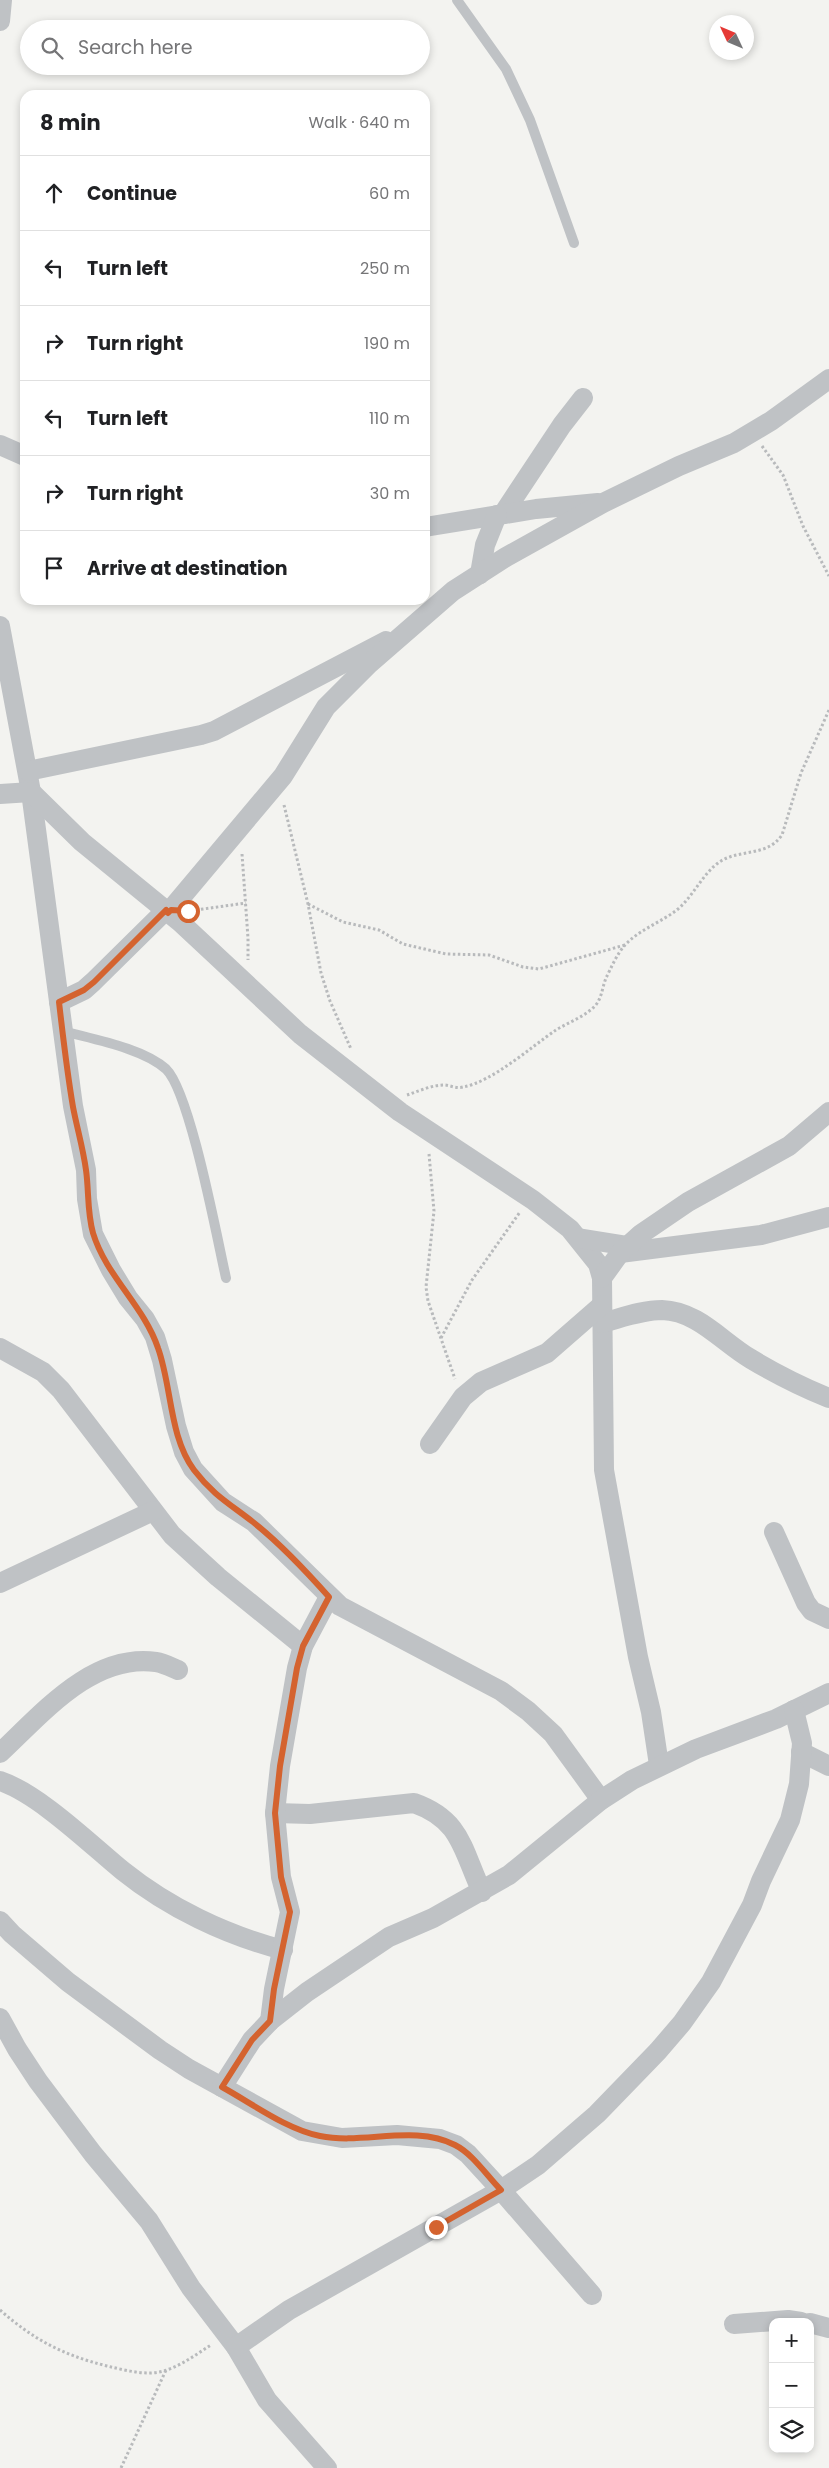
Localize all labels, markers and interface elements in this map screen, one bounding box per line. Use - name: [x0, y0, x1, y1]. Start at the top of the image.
- north arrow: [709, 15, 754, 60]
- search box: [20, 20, 430, 75]
- icon: search: [38, 34, 66, 62]
- text: Search here: [78, 34, 192, 61]
- text: 8 min: [40, 108, 101, 137]
- text: Walk · 640 m: [308, 111, 410, 134]
- icon: ahead: [40, 179, 68, 207]
- text: Continue: [87, 180, 177, 207]
- text: 60 m: [369, 182, 410, 205]
- icon: left: [40, 254, 68, 282]
- text: Turn left: [87, 255, 168, 282]
- text: 250 m: [360, 257, 410, 280]
- icon: right: [40, 329, 68, 357]
- text: Turn right: [87, 330, 183, 357]
- text: 190 m: [364, 332, 410, 355]
- icon: left: [40, 404, 68, 432]
- text: Turn left: [87, 405, 168, 432]
- text: 110 m: [369, 407, 410, 430]
- icon: right: [40, 479, 68, 507]
- text: Turn right: [87, 480, 183, 507]
- text: 30 m: [370, 482, 410, 505]
- icon: arrive: [40, 554, 68, 582]
- text: Arrive at destination: [87, 555, 288, 582]
- route start: [177, 900, 200, 923]
- route end: [425, 2216, 448, 2239]
- map controls: [769, 2318, 814, 2453]
- button: +: [769, 2318, 814, 2363]
- button: −: [769, 2363, 814, 2408]
- button: layers: [769, 2408, 814, 2453]

